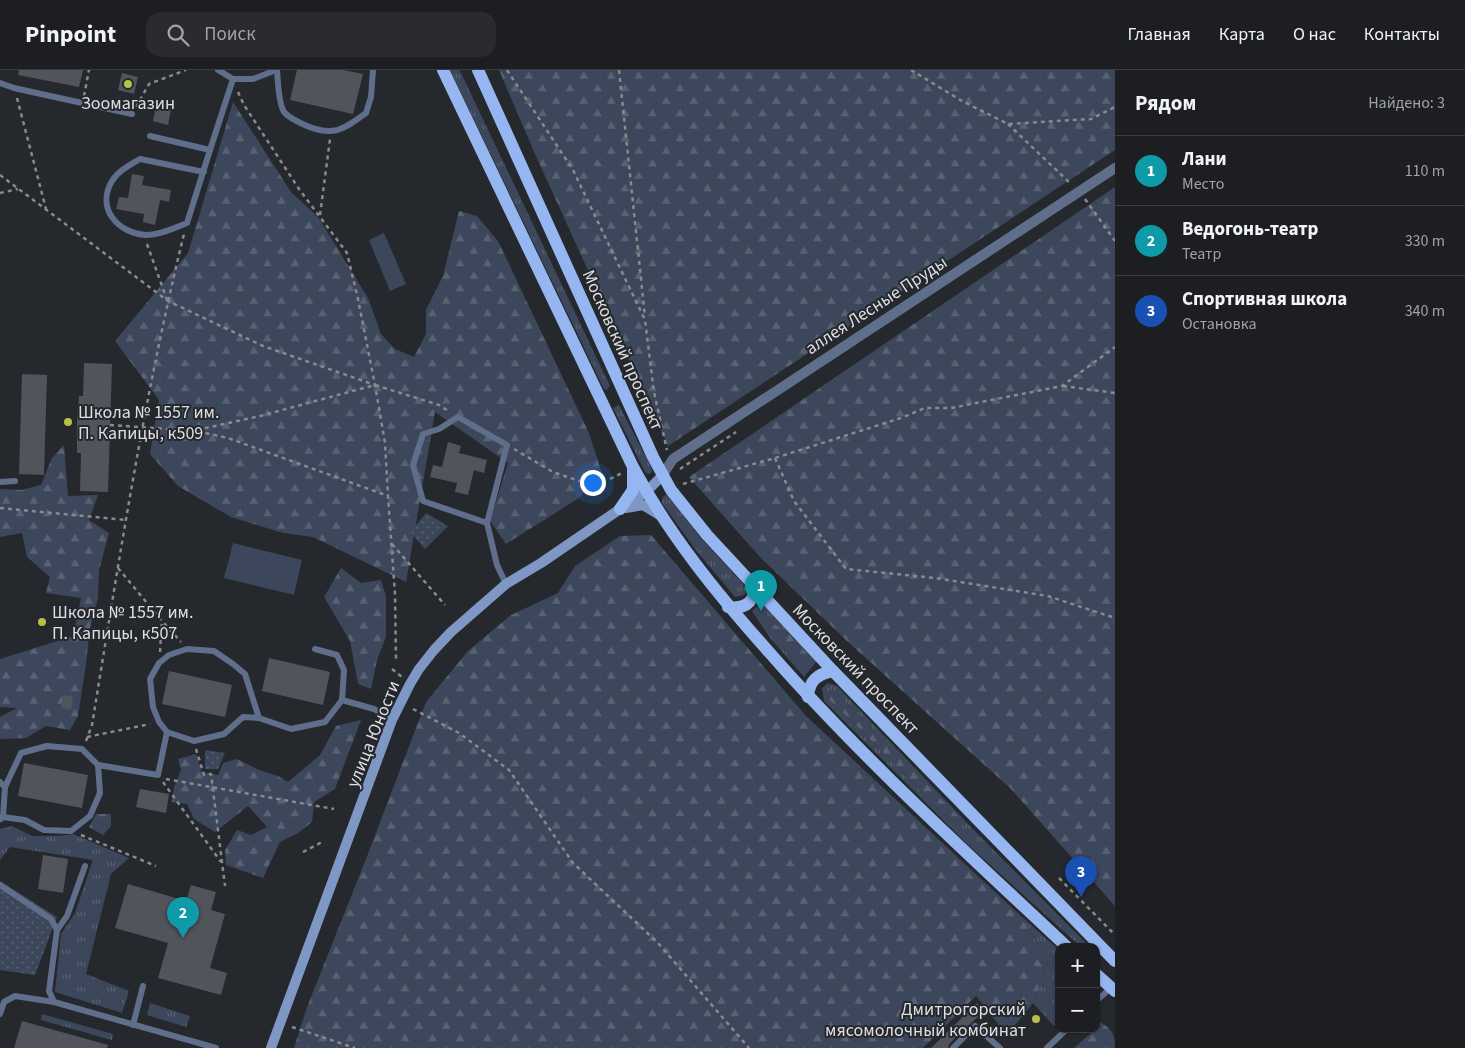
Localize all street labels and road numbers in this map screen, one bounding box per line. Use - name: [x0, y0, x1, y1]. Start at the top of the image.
- street label: аллея Лесные Пруды: [800, 250, 952, 361]
- street label: Московский проспект: [576, 266, 669, 434]
- street label: Московский проспект: [786, 598, 925, 740]
- street label: улица Юности: [341, 677, 406, 791]

